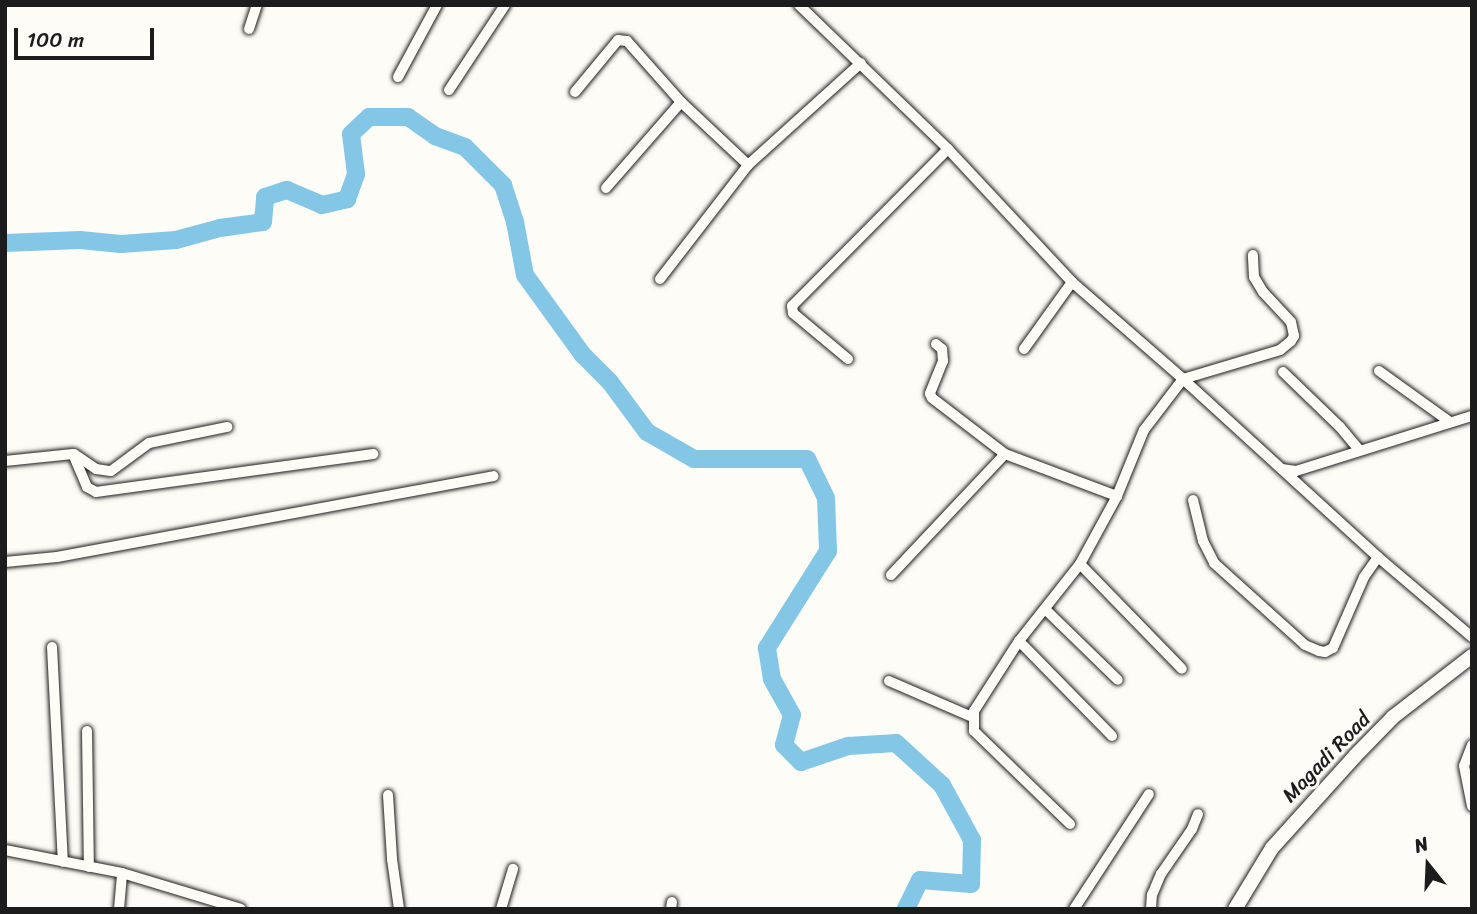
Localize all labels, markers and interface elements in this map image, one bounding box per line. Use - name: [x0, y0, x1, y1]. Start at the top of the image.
- scale bar: [18, 14, 158, 58]
- text: 100 m: [27, 21, 84, 59]
- street label: Magadi Road: [1277, 706, 1375, 808]
- text: N: [1410, 827, 1433, 862]
- north arrow: [1393, 830, 1463, 900]

